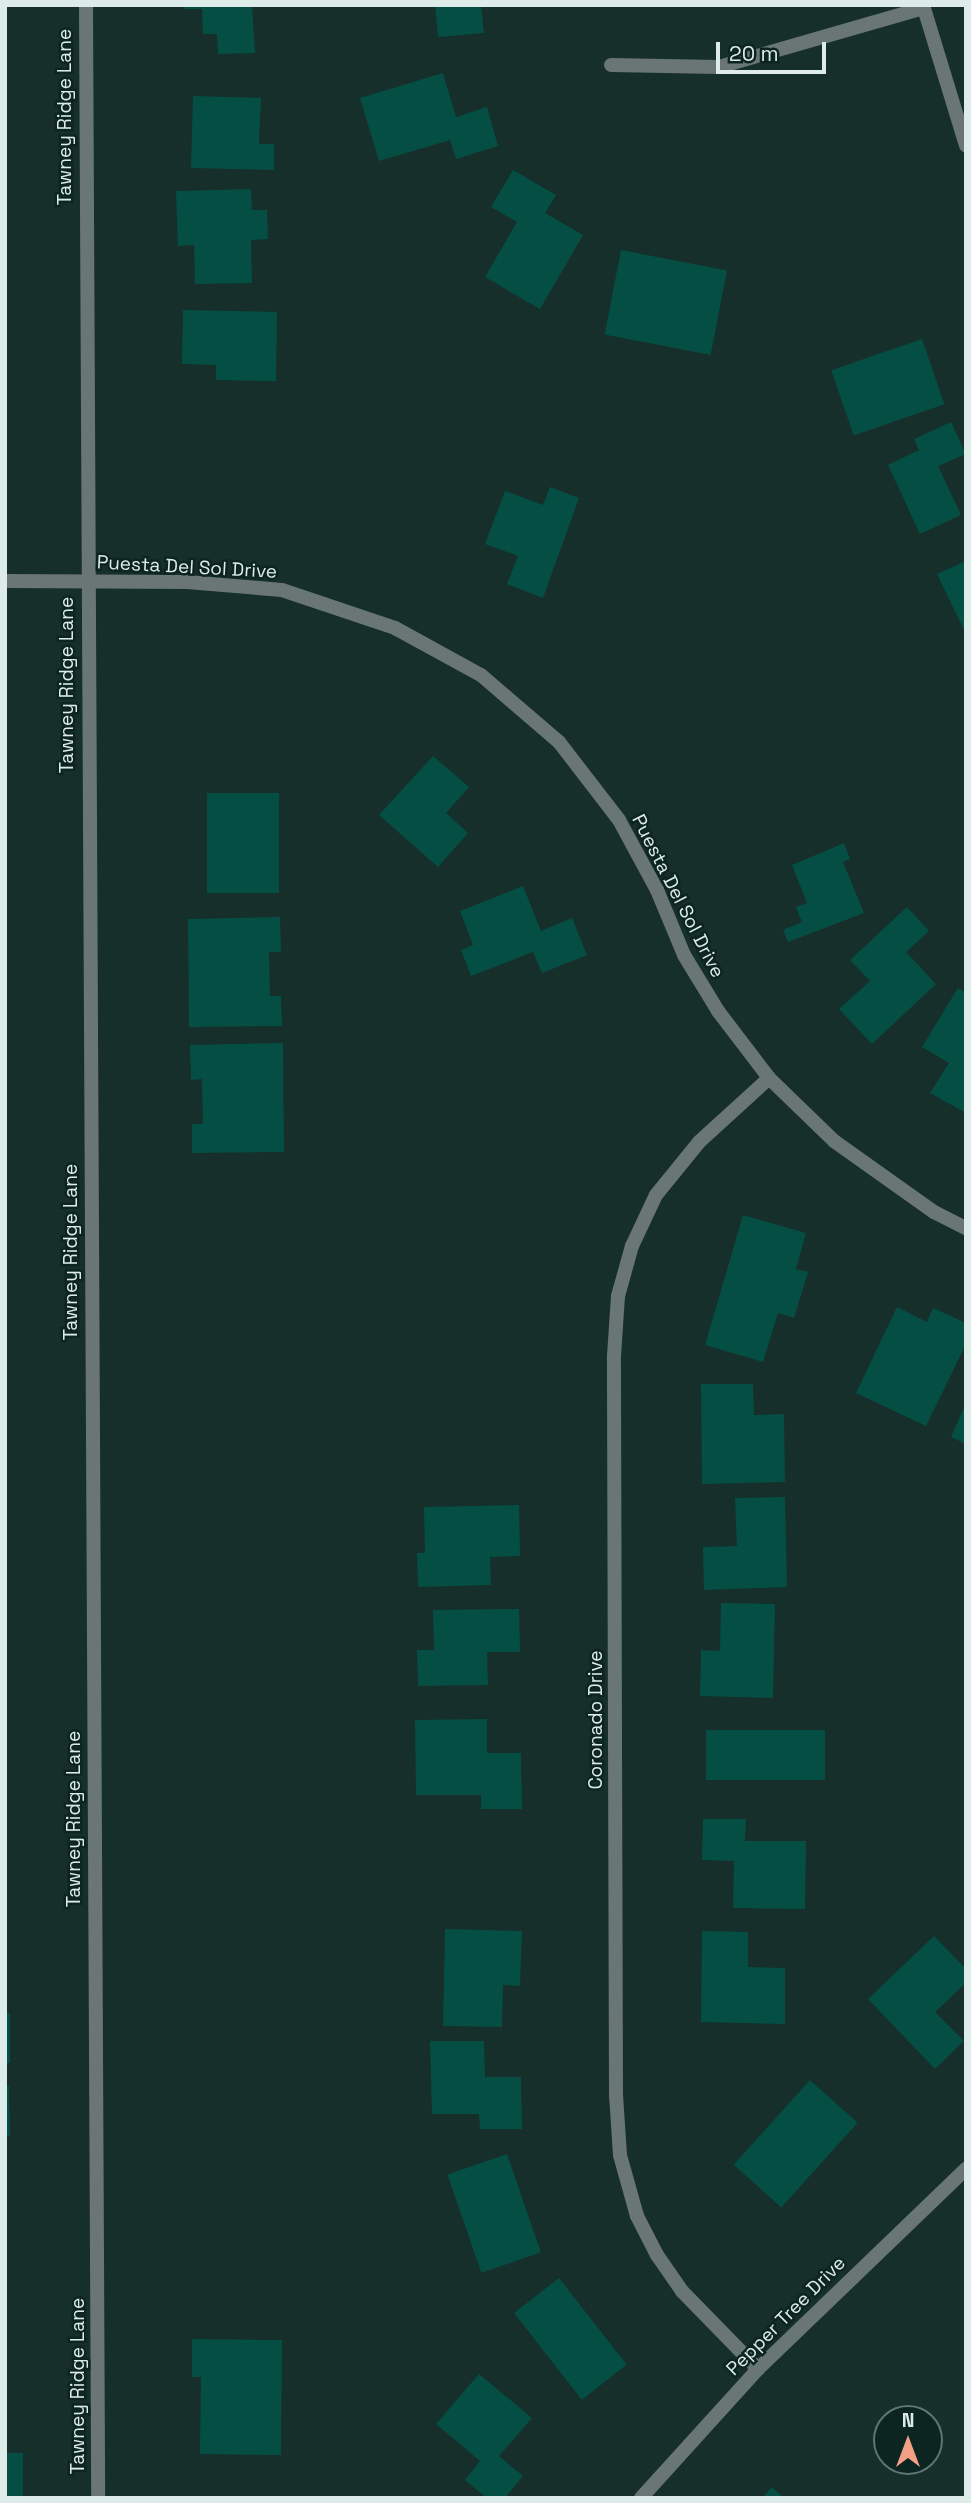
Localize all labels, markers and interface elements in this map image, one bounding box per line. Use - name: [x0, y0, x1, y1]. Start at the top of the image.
- scale bar: [719, 28, 829, 72]
- street label: Tawney Ridge Lane: [54, 29, 76, 205]
- text: 20 m: [729, 40, 779, 67]
- street label: Puesta Del Sol Drive: [96, 551, 278, 583]
- street label: Tawney Ridge Lane: [56, 597, 78, 773]
- street label: Puesta Del Sol Drive: [627, 810, 729, 982]
- street label: Tawney Ridge Lane: [60, 1164, 82, 1340]
- street label: Coronado Drive: [585, 1650, 607, 1790]
- street label: Tawney Ridge Lane: [63, 1731, 85, 1907]
- street label: Pepper Tree Drive: [722, 2252, 850, 2380]
- street label: Tawney Ridge Lane: [67, 2298, 89, 2474]
- north arrow: [873, 2405, 943, 2475]
- text: N: [902, 2408, 914, 2433]

